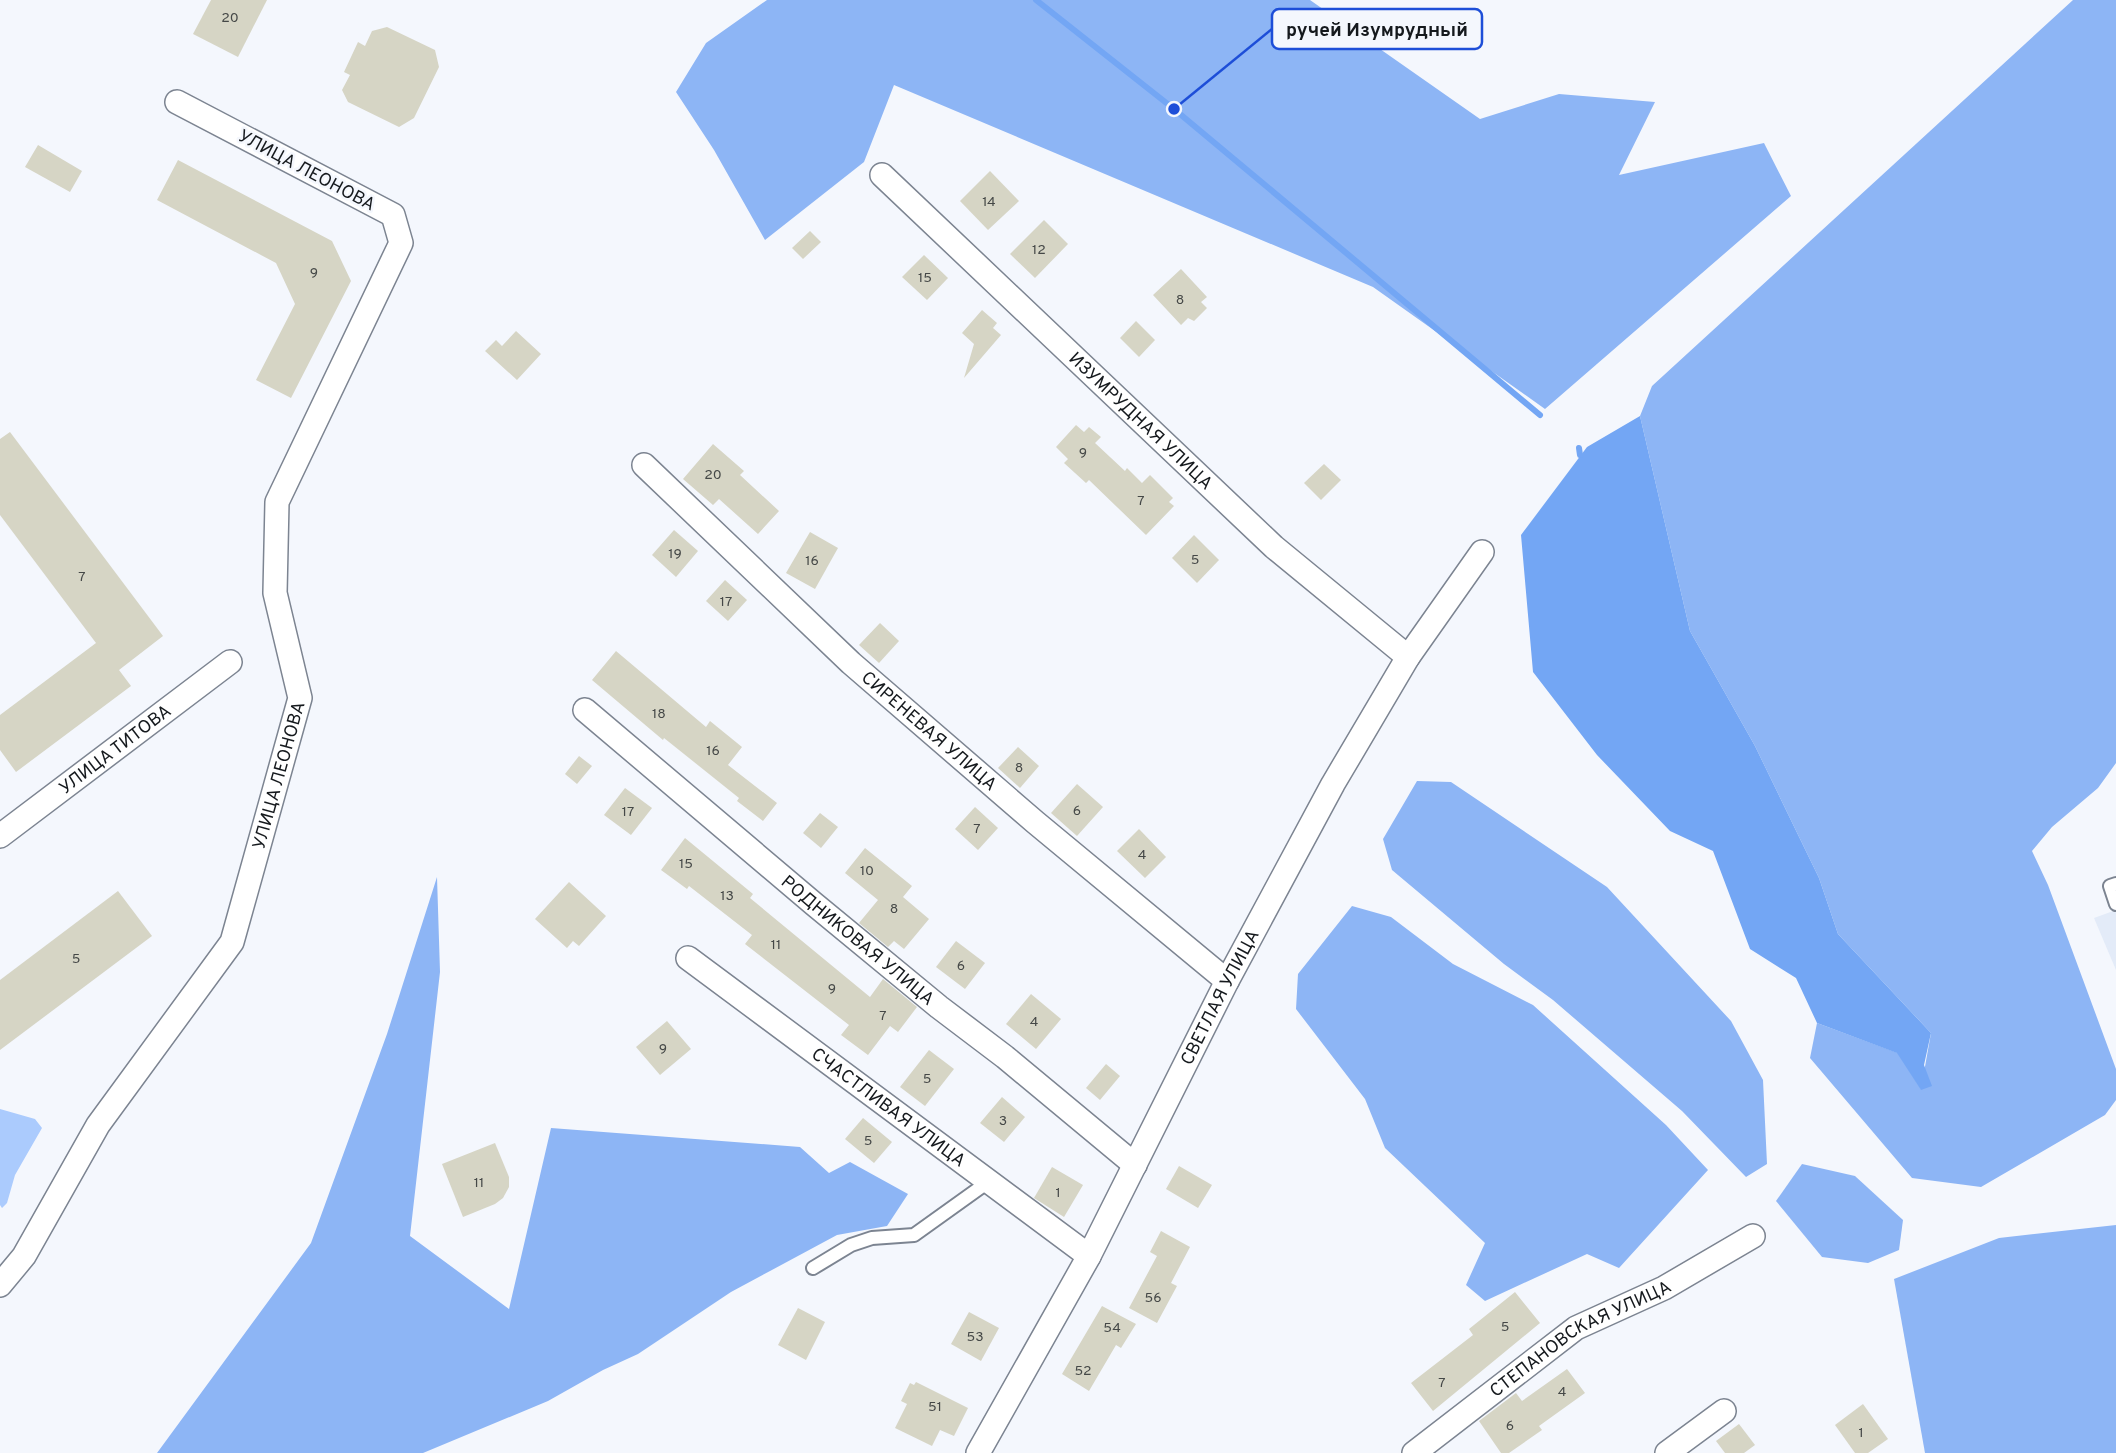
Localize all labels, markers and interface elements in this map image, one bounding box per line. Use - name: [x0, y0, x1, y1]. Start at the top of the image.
- callout: ручей Изумрудный: [1272, 9, 1482, 49]
- house number: 20: [221, 10, 239, 27]
- text: ручей Изумрудный: [1286, 19, 1468, 43]
- street label: УЛИЦА ЛЕОНОВА: [234, 125, 379, 217]
- house number: 14: [982, 194, 996, 211]
- house number: 12: [1032, 242, 1046, 259]
- house number: 9: [310, 265, 318, 282]
- house number: 15: [918, 270, 932, 287]
- house number: 8: [1176, 292, 1184, 309]
- street label: ИЗУМРУДНАЯ УЛИЦА: [1063, 348, 1217, 496]
- house number: 9: [1079, 445, 1087, 462]
- house number: 20: [704, 467, 722, 484]
- house number: 7: [1137, 493, 1145, 510]
- house number: 19: [668, 546, 682, 563]
- house number: 5: [1191, 552, 1199, 569]
- house number: 16: [805, 553, 819, 570]
- house number: 7: [78, 569, 86, 586]
- house number: 17: [720, 594, 732, 611]
- street label: СИРЕНЕВАЯ УЛИЦА: [856, 667, 1001, 797]
- street label: УЛИЦА ЛЕОНОВА: [248, 699, 311, 852]
- street label: УЛИЦА ТИТОВА: [55, 700, 177, 800]
- house number: 18: [652, 706, 666, 723]
- house number: 16: [706, 743, 720, 760]
- house number: 8: [1015, 760, 1023, 777]
- house number: 6: [1073, 803, 1081, 820]
- house number: 17: [622, 804, 634, 821]
- house number: 7: [973, 821, 981, 838]
- house number: 4: [1138, 847, 1146, 864]
- house number: 15: [679, 856, 693, 873]
- house number: 10: [860, 863, 874, 880]
- street label: РОДНИКОВАЯ УЛИЦА: [776, 871, 938, 1011]
- house number: 13: [720, 888, 734, 905]
- house number: 8: [890, 901, 898, 918]
- street label: СВЕТЛАЯ УЛИЦА: [1177, 926, 1265, 1070]
- house number: 11: [771, 937, 781, 954]
- house number: 5: [72, 951, 80, 968]
- house number: 6: [957, 958, 965, 975]
- house number: 9: [828, 981, 836, 998]
- house number: 7: [879, 1008, 887, 1025]
- house number: 4: [1030, 1014, 1038, 1031]
- house number: 9: [659, 1041, 667, 1058]
- street label: СЧАСТЛИВАЯ УЛИЦА: [806, 1043, 970, 1173]
- house number: 5: [923, 1071, 931, 1088]
- house number: 3: [999, 1113, 1007, 1130]
- house number: 5: [864, 1133, 872, 1150]
- house number: 11: [474, 1175, 484, 1192]
- house number: 1: [1055, 1185, 1061, 1202]
- street label: СТЕПАНОВСКАЯ УЛИЦА: [1486, 1276, 1676, 1403]
- house number: 56: [1144, 1290, 1162, 1307]
- house number: 5: [1501, 1319, 1509, 1336]
- house number: 54: [1103, 1320, 1121, 1337]
- house number: 53: [966, 1329, 984, 1346]
- house number: 52: [1074, 1363, 1092, 1380]
- house number: 7: [1438, 1375, 1446, 1392]
- house number: 4: [1558, 1384, 1566, 1401]
- house number: 51: [928, 1399, 942, 1416]
- house number: 6: [1506, 1418, 1514, 1435]
- house number: 1: [1858, 1425, 1864, 1442]

